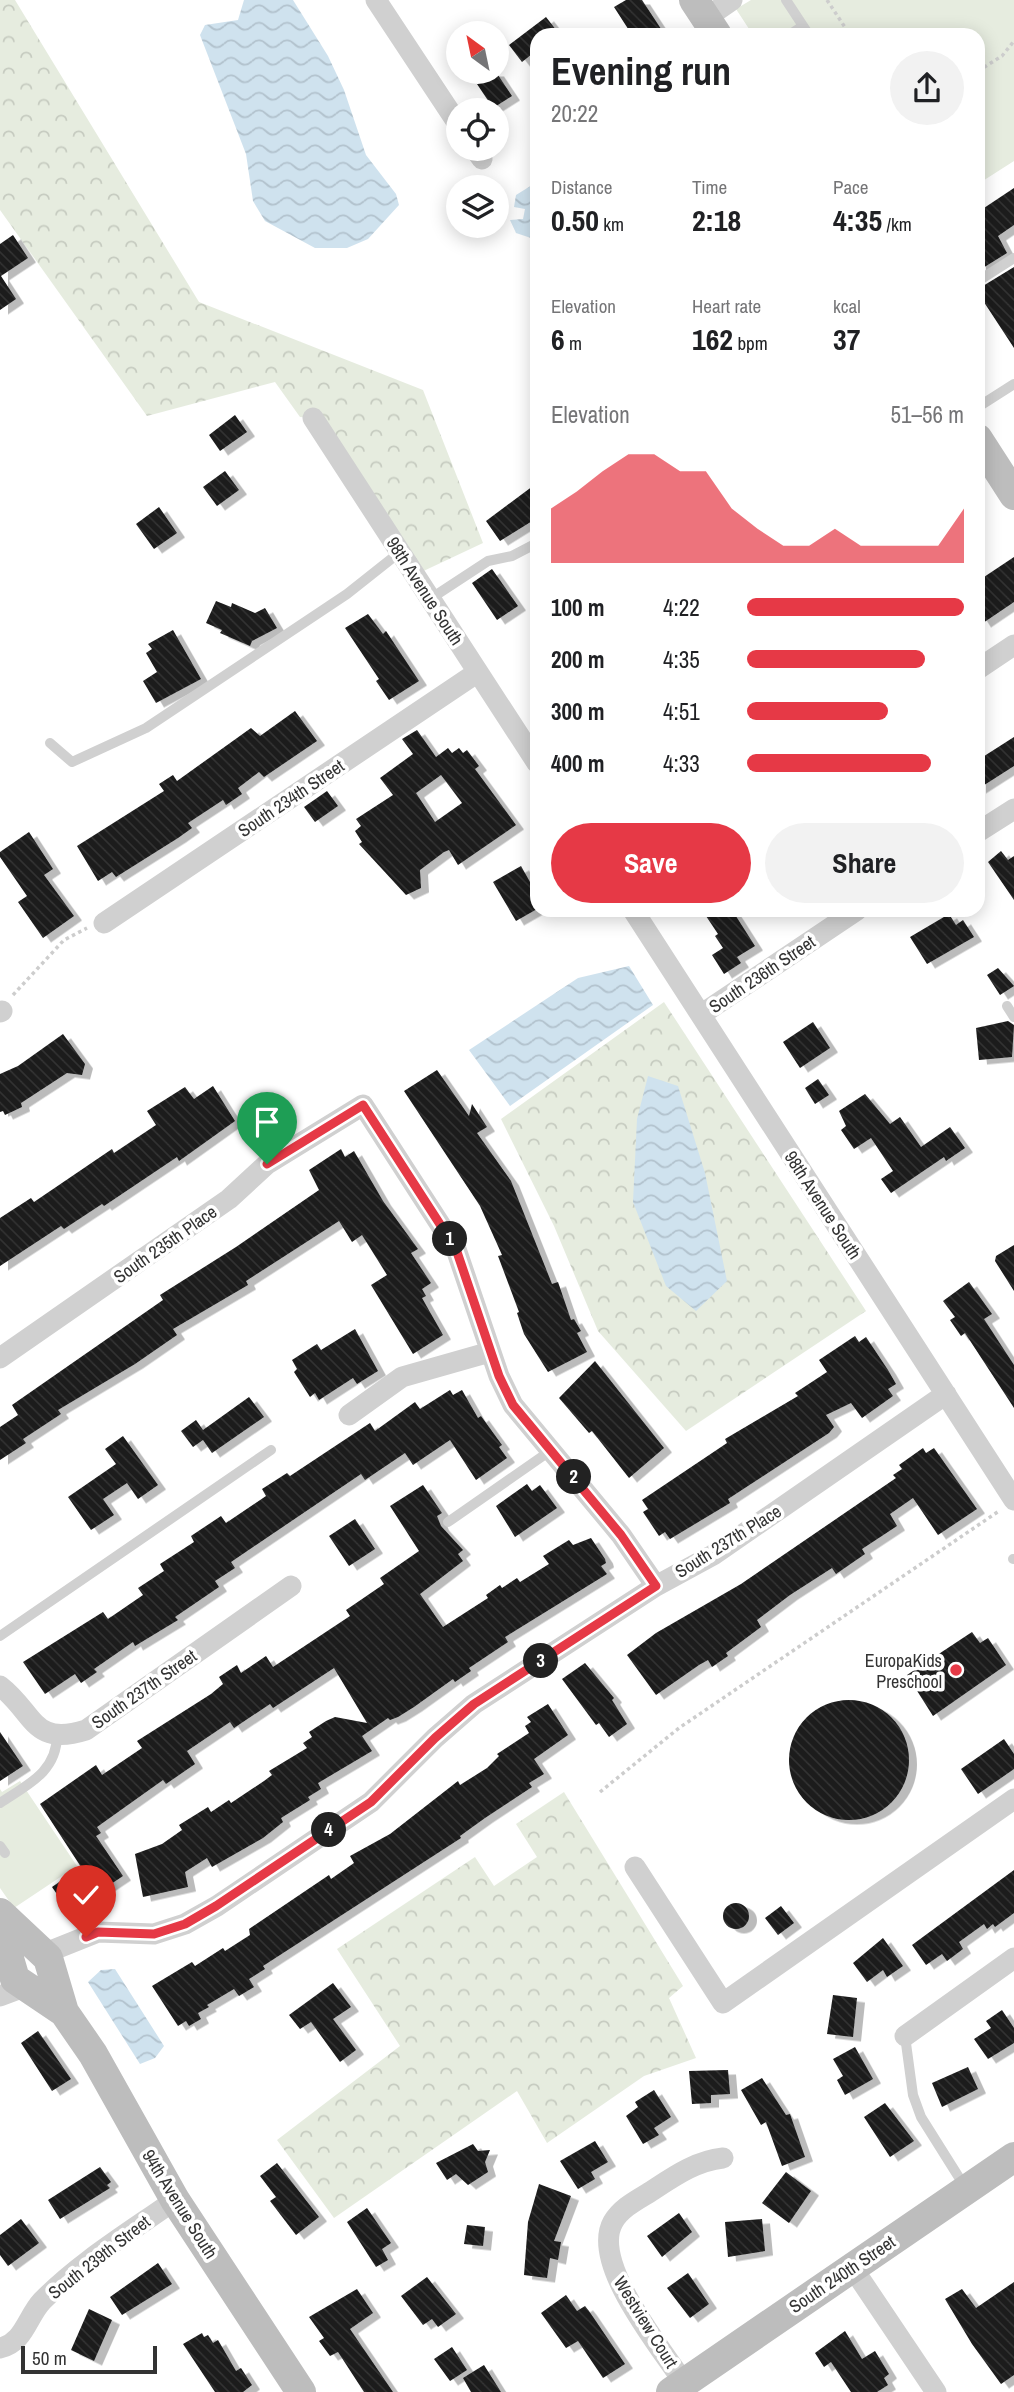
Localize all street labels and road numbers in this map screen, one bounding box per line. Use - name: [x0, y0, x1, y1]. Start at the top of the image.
- street label: 98th Avenue South: [381, 532, 469, 650]
- street label: South 234th Street: [233, 753, 349, 843]
- street label: South 236th Street: [704, 929, 820, 1019]
- street label: 98th Avenue South: [779, 1146, 867, 1264]
- street label: South 235th Place: [108, 1199, 222, 1289]
- street label: South 237th Place: [670, 1498, 786, 1584]
- street label: South 237th Street: [86, 1643, 202, 1735]
- street label: 94th Avenue South: [136, 2145, 224, 2263]
- street label: South 239th Street: [43, 2209, 155, 2305]
- street label: South 240th Street: [784, 2229, 900, 2319]
- street label: Westview Court: [608, 2271, 684, 2373]

